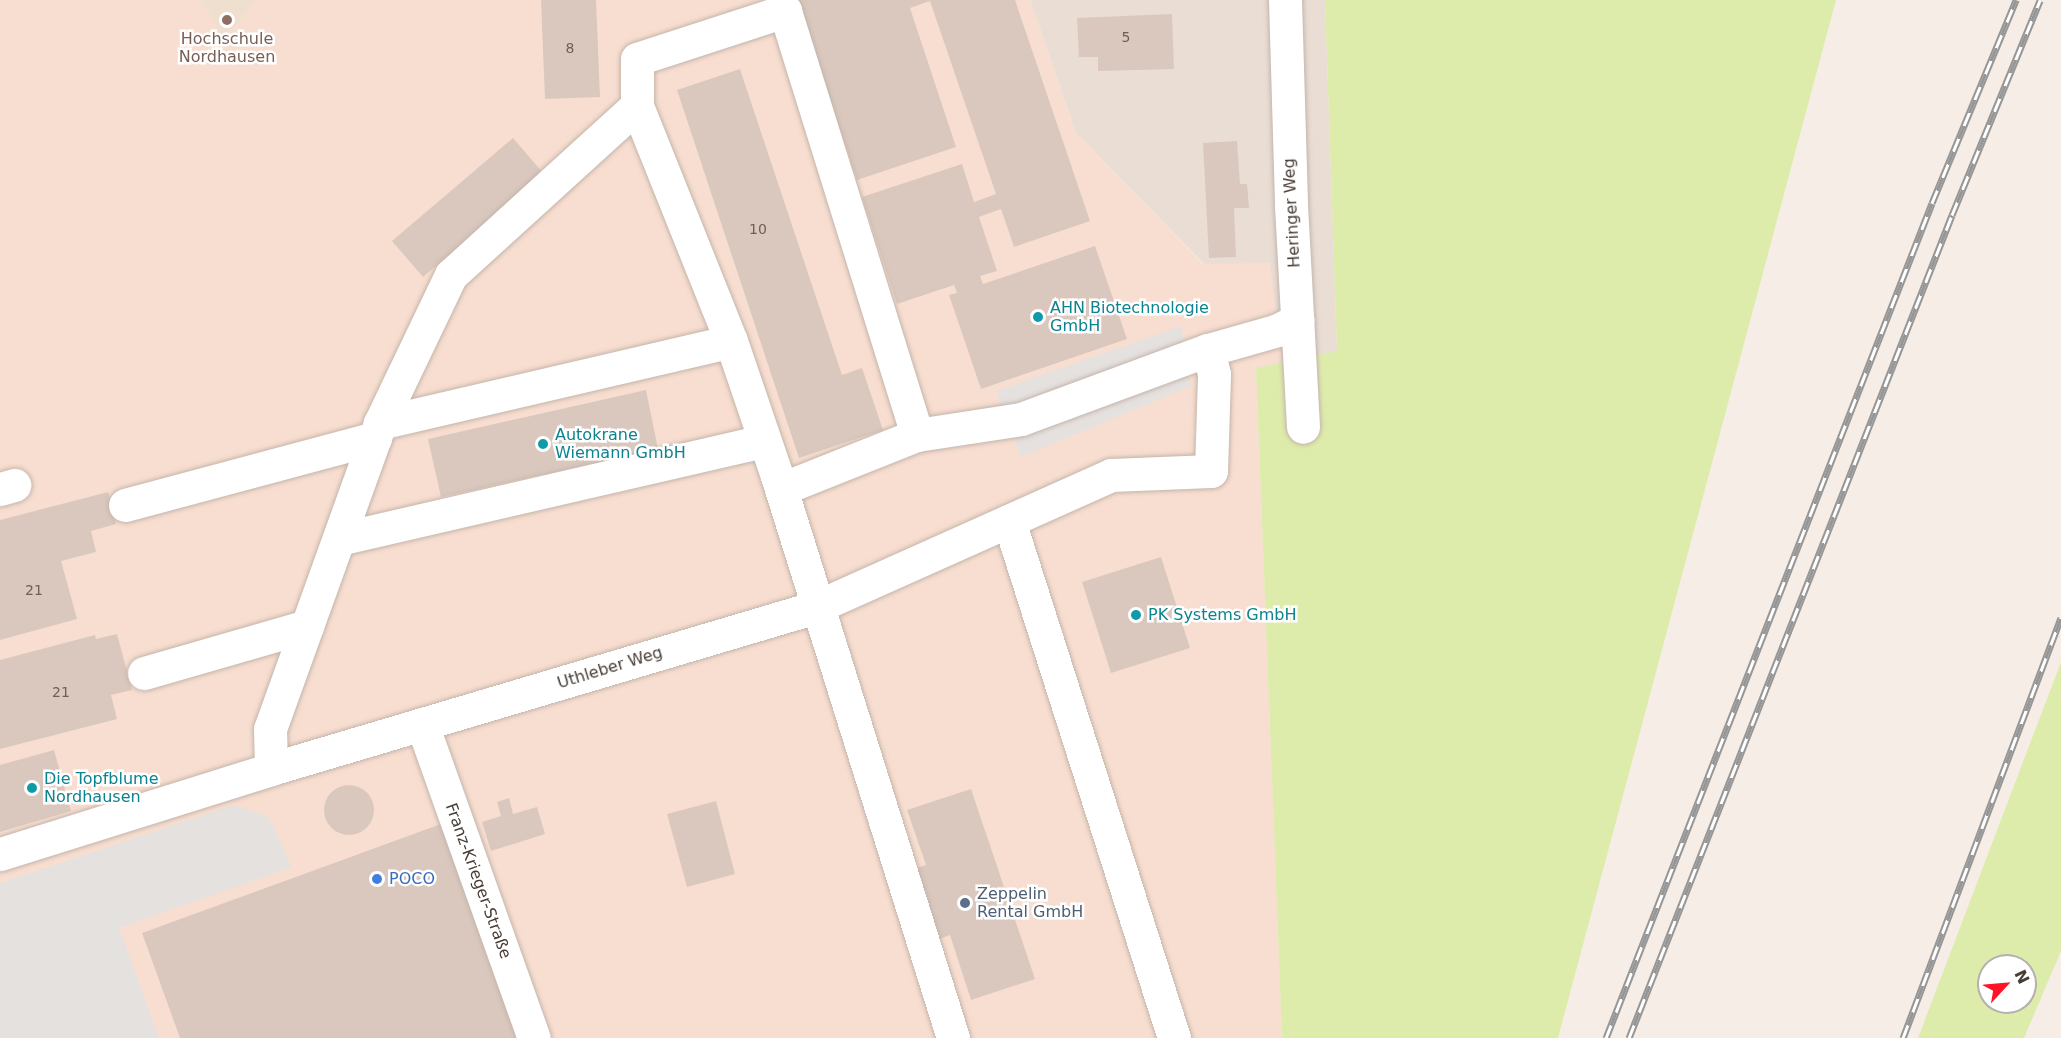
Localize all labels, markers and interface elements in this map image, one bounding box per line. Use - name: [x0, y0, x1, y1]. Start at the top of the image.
- marker: Hochschule Nordhausen: [220, 13, 234, 27]
- place label: Hochschule Nordhausen: [179, 29, 275, 67]
- house number: 5: [1122, 29, 1130, 45]
- house number: 8: [566, 40, 574, 56]
- street label: Heringer Weg: [1280, 158, 1304, 268]
- house number: 10: [749, 221, 767, 237]
- place label: AHN Biotechnologie GmbH: [1050, 298, 1209, 336]
- marker: AHN Biotechnologie GmbH: [1031, 310, 1045, 324]
- place label: Autokrane Wiemann GmbH: [555, 425, 686, 463]
- marker: Autokrane Wiemann GmbH: [536, 437, 550, 451]
- house number: 21: [25, 582, 43, 598]
- place label: PK Systems GmbH: [1148, 605, 1296, 625]
- marker: PK Systems GmbH: [1129, 608, 1143, 622]
- street label: Uthleber Weg: [555, 643, 665, 693]
- house number: 21: [52, 684, 70, 700]
- place label: Die Topfblume Nordhausen: [44, 769, 158, 807]
- marker: Die Topfblume Nordhausen: [25, 781, 39, 795]
- street label: Franz-Krieger-Straße: [441, 801, 515, 961]
- place label: POCO: [389, 869, 435, 889]
- marker: POCO: [370, 872, 384, 886]
- place label: Zeppelin Rental GmbH: [977, 884, 1083, 922]
- marker: Zeppelin Rental GmbH: [958, 896, 972, 910]
- north arrow: [1977, 954, 2037, 1014]
- text: N: [2010, 967, 2033, 987]

